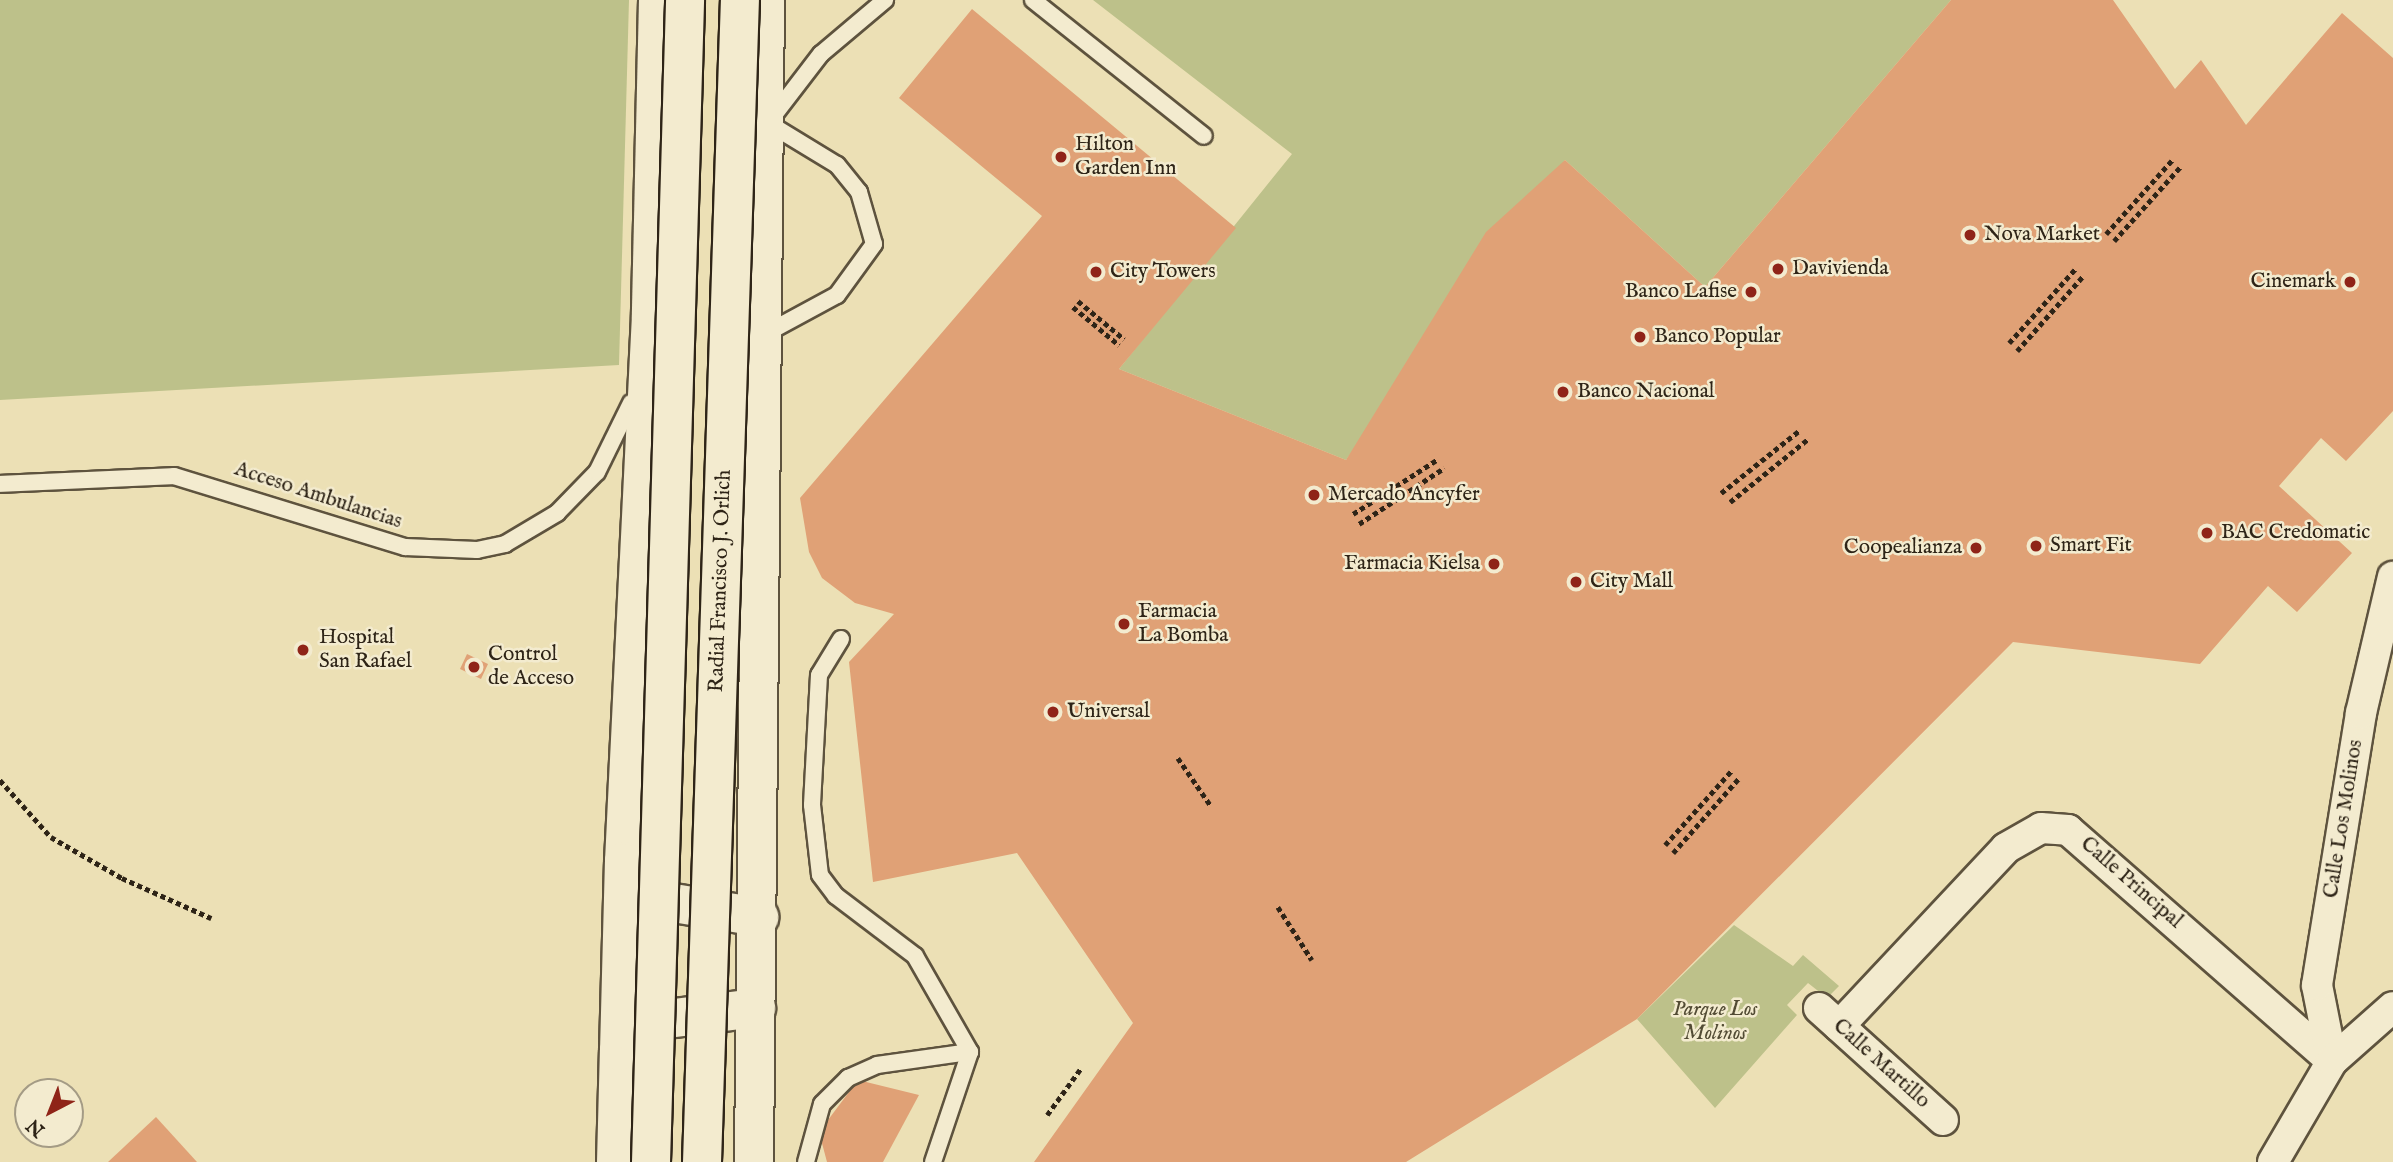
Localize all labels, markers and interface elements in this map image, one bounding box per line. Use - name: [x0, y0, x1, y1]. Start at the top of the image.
- place label: Hilton Garden Inn: [1075, 132, 1176, 182]
- marker: Hilton Garden Inn: [1053, 149, 1069, 165]
- place label: Nova Market: [1984, 222, 2100, 248]
- marker: Nova Market: [1962, 227, 1978, 243]
- place label: Davivienda: [1792, 256, 1888, 282]
- place label: City Towers: [1110, 259, 1216, 285]
- marker: Davivienda: [1770, 261, 1786, 277]
- marker: City Towers: [1088, 264, 1104, 280]
- place label: Cinemark: [2250, 269, 2336, 295]
- marker: Cinemark: [2342, 274, 2358, 290]
- place label: Banco Lafise: [1625, 279, 1737, 305]
- marker: Banco Lafise: [1743, 284, 1759, 300]
- place label: Banco Popular: [1654, 324, 1781, 350]
- marker: Banco Popular: [1632, 329, 1648, 345]
- place label: Banco Nacional: [1577, 379, 1715, 405]
- marker: Banco Nacional: [1555, 384, 1571, 400]
- street label: Acceso Ambulancias: [231, 457, 405, 535]
- street label: Radial Francisco J. Orlich: [705, 469, 737, 693]
- place label: Mercado Ancyfer: [1328, 482, 1480, 508]
- marker: Mercado Ancyfer: [1306, 487, 1322, 503]
- place label: BAC Credomatic: [2221, 520, 2370, 546]
- marker: BAC Credomatic: [2199, 525, 2215, 541]
- place label: Smart Fit: [2050, 533, 2132, 559]
- place label: Coopealianza: [1844, 535, 1962, 561]
- marker: Smart Fit: [2028, 538, 2044, 554]
- marker: Coopealianza: [1968, 540, 1984, 556]
- place label: Farmacia Kielsa: [1344, 551, 1480, 577]
- marker: Farmacia Kielsa: [1486, 556, 1502, 572]
- place label: City Mall: [1590, 569, 1673, 595]
- marker: City Mall: [1568, 574, 1584, 590]
- place label: Farmacia La Bomba: [1138, 599, 1228, 649]
- marker: Farmacia La Bomba: [1116, 616, 1132, 632]
- place label: Hospital San Rafael: [319, 625, 412, 675]
- marker: Hospital San Rafael: [293, 640, 313, 660]
- place label: Control de Acceso: [488, 642, 574, 692]
- marker: Control de Acceso: [466, 659, 482, 675]
- place label: Universal: [1067, 699, 1150, 725]
- marker: Universal: [1045, 704, 1061, 720]
- street label: Calle Los Molinos: [2319, 738, 2369, 900]
- street label: Calle Principal: [2075, 832, 2187, 934]
- park label: Parque Los Molinos: [1673, 997, 1757, 1047]
- street label: Calle Martillo: [1827, 1014, 1935, 1114]
- north arrow: [14, 1078, 84, 1148]
- text: N: [22, 1113, 50, 1142]

